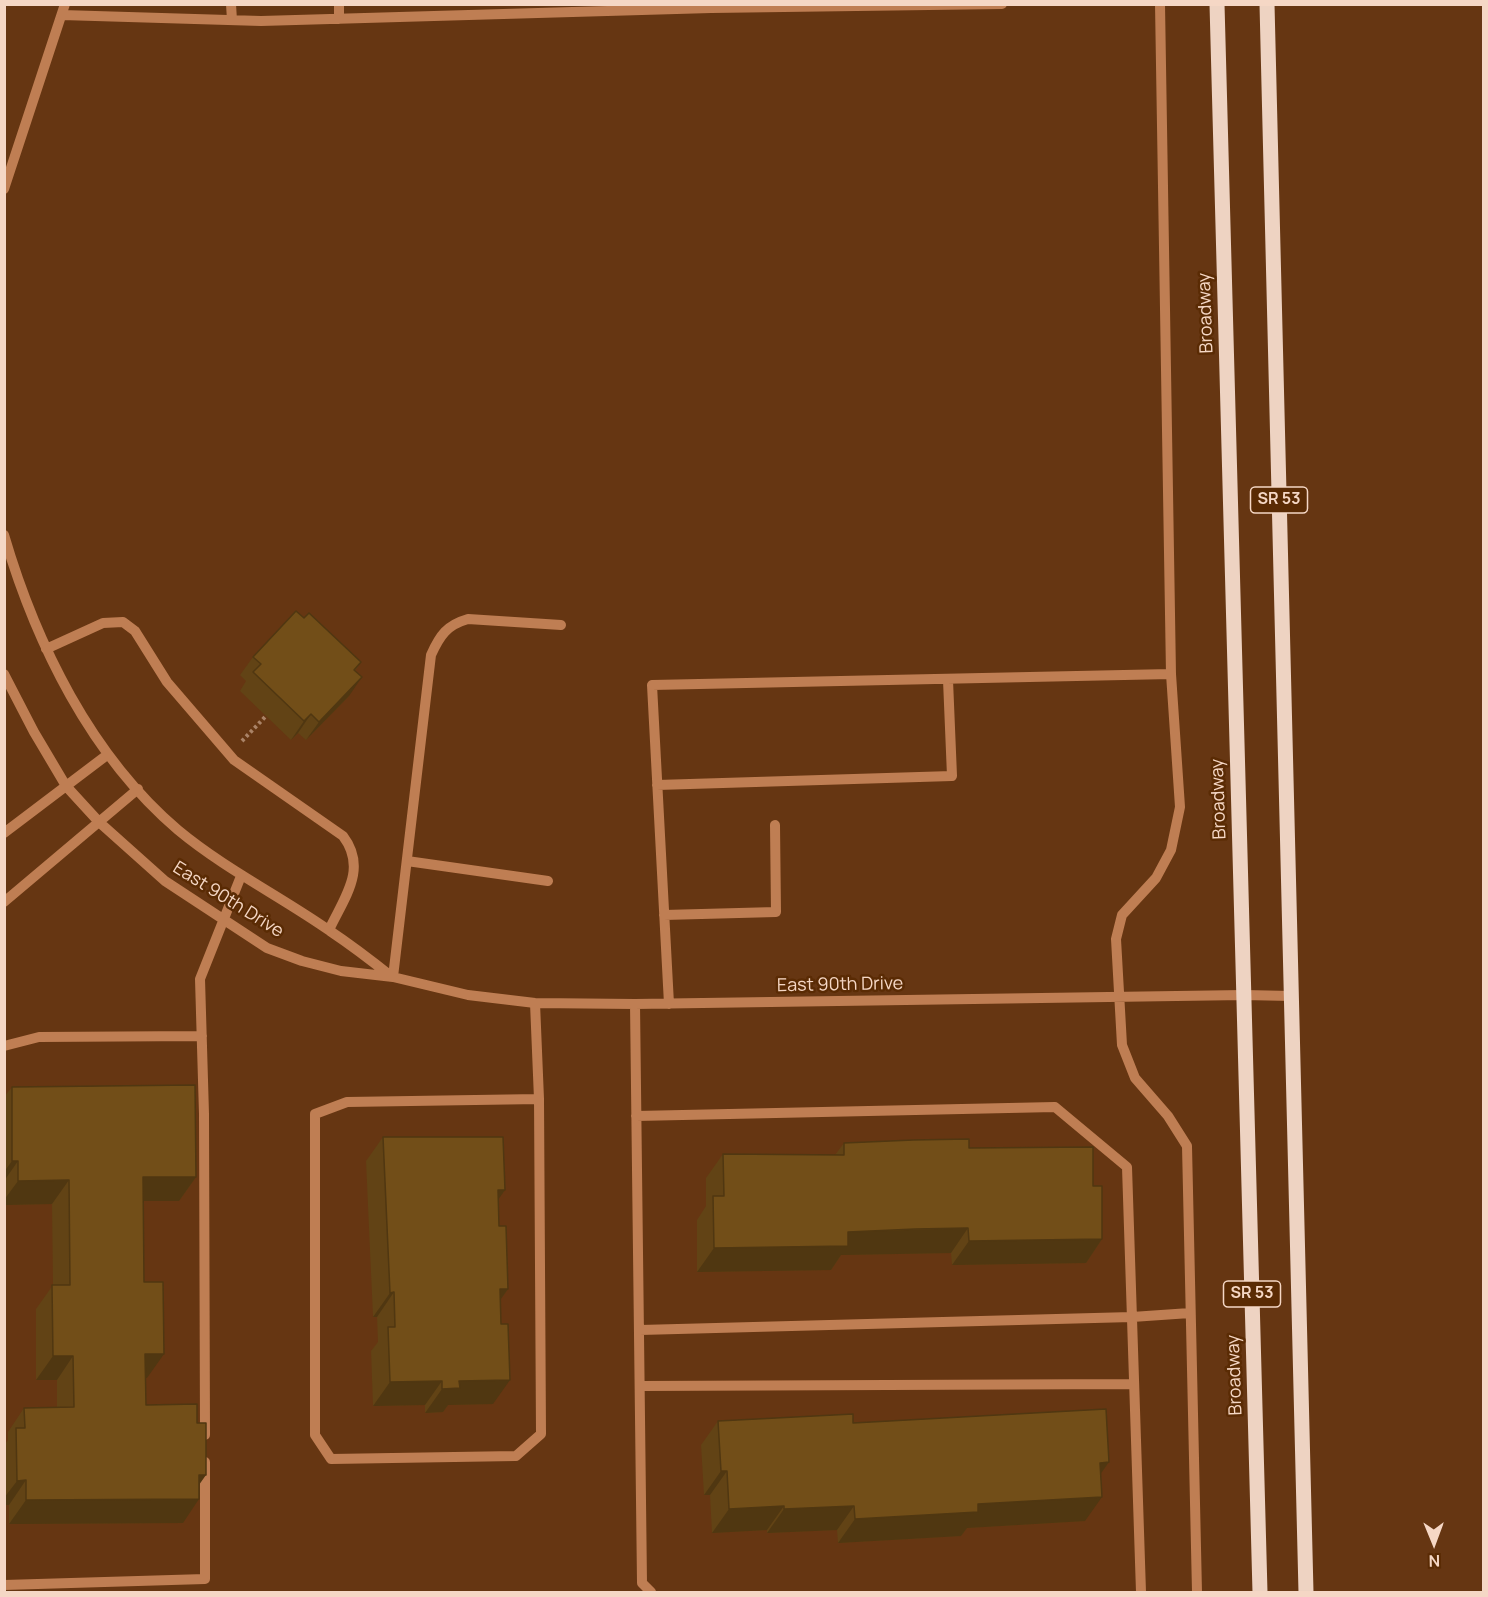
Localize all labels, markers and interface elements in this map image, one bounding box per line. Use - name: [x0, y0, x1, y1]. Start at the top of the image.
- street label: Broadway: [1194, 272, 1218, 354]
- road number: SR 53: [1250, 487, 1308, 513]
- street label: Broadway: [1207, 758, 1231, 840]
- street label: East 90th Drive: [169, 857, 287, 943]
- street label: East 90th Drive: [777, 973, 903, 997]
- road number: SR 53: [1224, 1281, 1280, 1307]
- street label: Broadway: [1223, 1334, 1247, 1416]
- north arrow: [1404, 1513, 1464, 1573]
- text: N: [1428, 1550, 1440, 1572]

